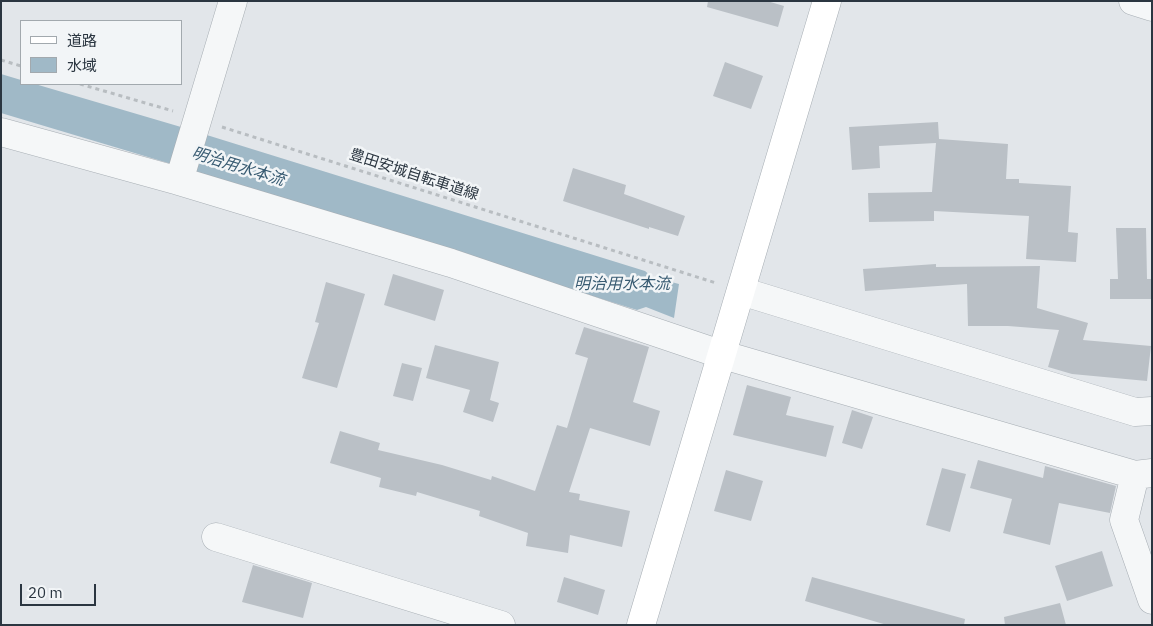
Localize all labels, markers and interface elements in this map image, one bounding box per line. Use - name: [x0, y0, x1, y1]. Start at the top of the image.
- legend: [20, 20, 182, 85]
- text: 道路: [67, 31, 97, 50]
- text: 水域: [67, 56, 97, 75]
- water label: 明治用水本流: [189, 144, 287, 190]
- street label: 豊田安城自転車道線: [347, 146, 481, 204]
- water label: 明治用水本流: [574, 274, 670, 294]
- scale bar: [22, 574, 99, 606]
- text: 20 m: [28, 583, 63, 602]

